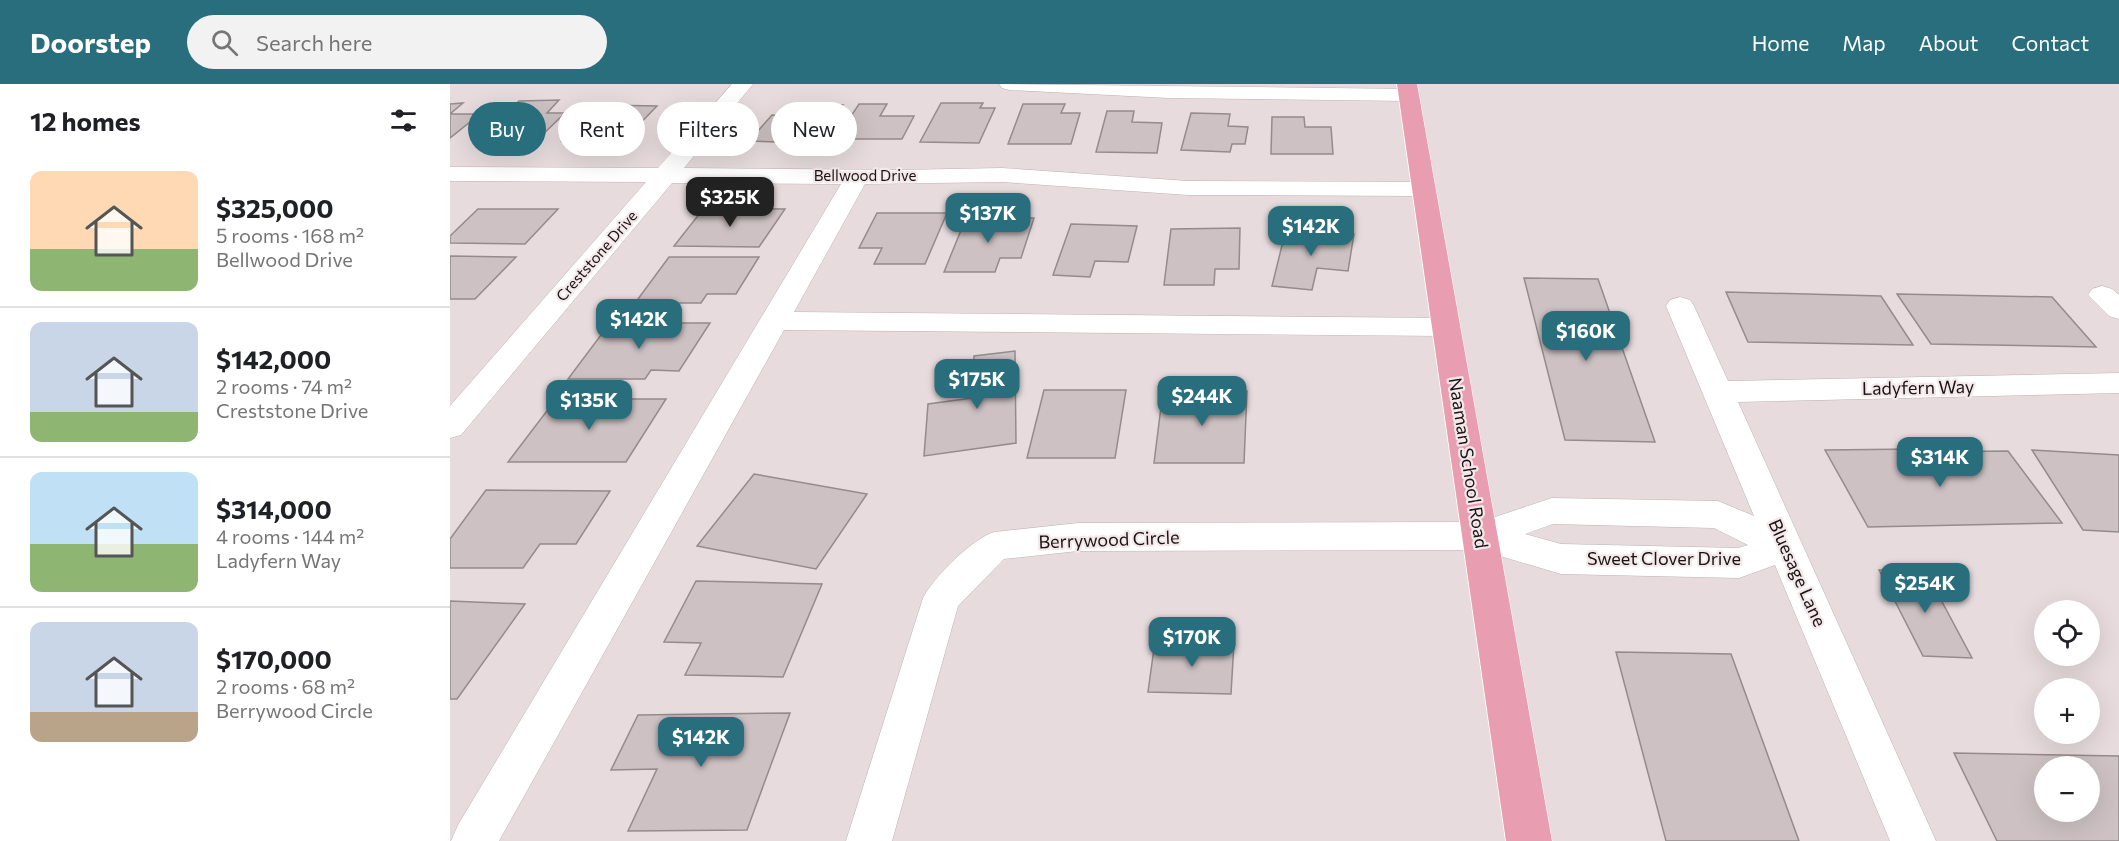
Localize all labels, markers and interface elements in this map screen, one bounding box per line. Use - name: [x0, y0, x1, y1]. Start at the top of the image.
- search box: [187, 15, 607, 69]
- text: Doorstep: [30, 25, 151, 59]
- icon: search: [208, 26, 241, 59]
- text: Search here: [256, 29, 372, 56]
- text: Home: [1752, 30, 1809, 55]
- text: Map: [1842, 30, 1886, 55]
- text: About: [1919, 30, 1978, 55]
- text: Contact: [2011, 30, 2089, 55]
- chip: Buy: [468, 102, 546, 156]
- chip: Rent: [558, 102, 645, 156]
- chip: Filters: [657, 102, 759, 156]
- chip: New: [771, 102, 857, 156]
- icon: filters: [387, 104, 420, 137]
- text: 12 homes: [30, 105, 141, 136]
- street label: Bellwood Drive: [814, 166, 916, 184]
- pin: $325K: [688, 177, 772, 228]
- text: $325K: [700, 184, 760, 208]
- text: $325,000: [216, 192, 334, 223]
- pin: $137K: [946, 193, 1030, 244]
- icon: home: [78, 195, 150, 267]
- text: $137K: [960, 200, 1016, 224]
- street label: Creststone Drive: [552, 206, 641, 304]
- pin: $142K: [1269, 206, 1353, 257]
- text: $142K: [1282, 213, 1340, 237]
- text: 5 rooms · 168 m²: [216, 223, 364, 247]
- text: Bellwood Drive: [216, 247, 353, 271]
- pin: $142K: [597, 299, 681, 350]
- text: $142K: [610, 306, 668, 330]
- pin: $160K: [1544, 311, 1628, 362]
- text: $160K: [1556, 318, 1616, 342]
- text: $142,000: [216, 343, 331, 374]
- icon: home: [78, 346, 150, 418]
- pin: $175K: [935, 359, 1019, 410]
- text: $175K: [948, 366, 1006, 390]
- text: 2 rooms · 74 m²: [216, 374, 352, 398]
- street label: Ladyfern Way: [1862, 375, 1974, 399]
- pin: $244K: [1160, 376, 1244, 427]
- street label: Naaman School Road: [1445, 376, 1493, 550]
- pin: $135K: [547, 380, 631, 431]
- text: $244K: [1171, 383, 1233, 407]
- text: $135K: [560, 387, 618, 411]
- text: Creststone Drive: [216, 398, 368, 422]
- pin: $314K: [1898, 437, 1982, 488]
- text: $314K: [1911, 444, 1969, 468]
- text: $314,000: [216, 493, 332, 524]
- icon: home: [78, 496, 150, 568]
- street label: Bluesage Lane: [1764, 515, 1831, 630]
- text: 4 rooms · 144 m²: [216, 524, 364, 548]
- street label: Berrywood Circle: [1038, 526, 1180, 552]
- street label: Sweet Clover Drive: [1587, 547, 1741, 569]
- text: Ladyfern Way: [216, 548, 341, 572]
- pin: $254K: [1883, 563, 1967, 614]
- text: $254K: [1895, 570, 1955, 594]
- map controls: [2034, 600, 2100, 822]
- button: locate: [2034, 600, 2100, 666]
- pin: $170K: [1150, 617, 1234, 668]
- text: $170K: [1163, 624, 1221, 648]
- text: $170,000: [216, 643, 332, 674]
- icon: home: [78, 646, 150, 718]
- text: 2 rooms · 68 m²: [216, 674, 355, 698]
- button: +: [2034, 678, 2100, 744]
- text: Berrywood Circle: [216, 698, 373, 722]
- pin: $142K: [659, 717, 743, 768]
- text: $142K: [672, 724, 730, 748]
- button: −: [2034, 756, 2100, 822]

